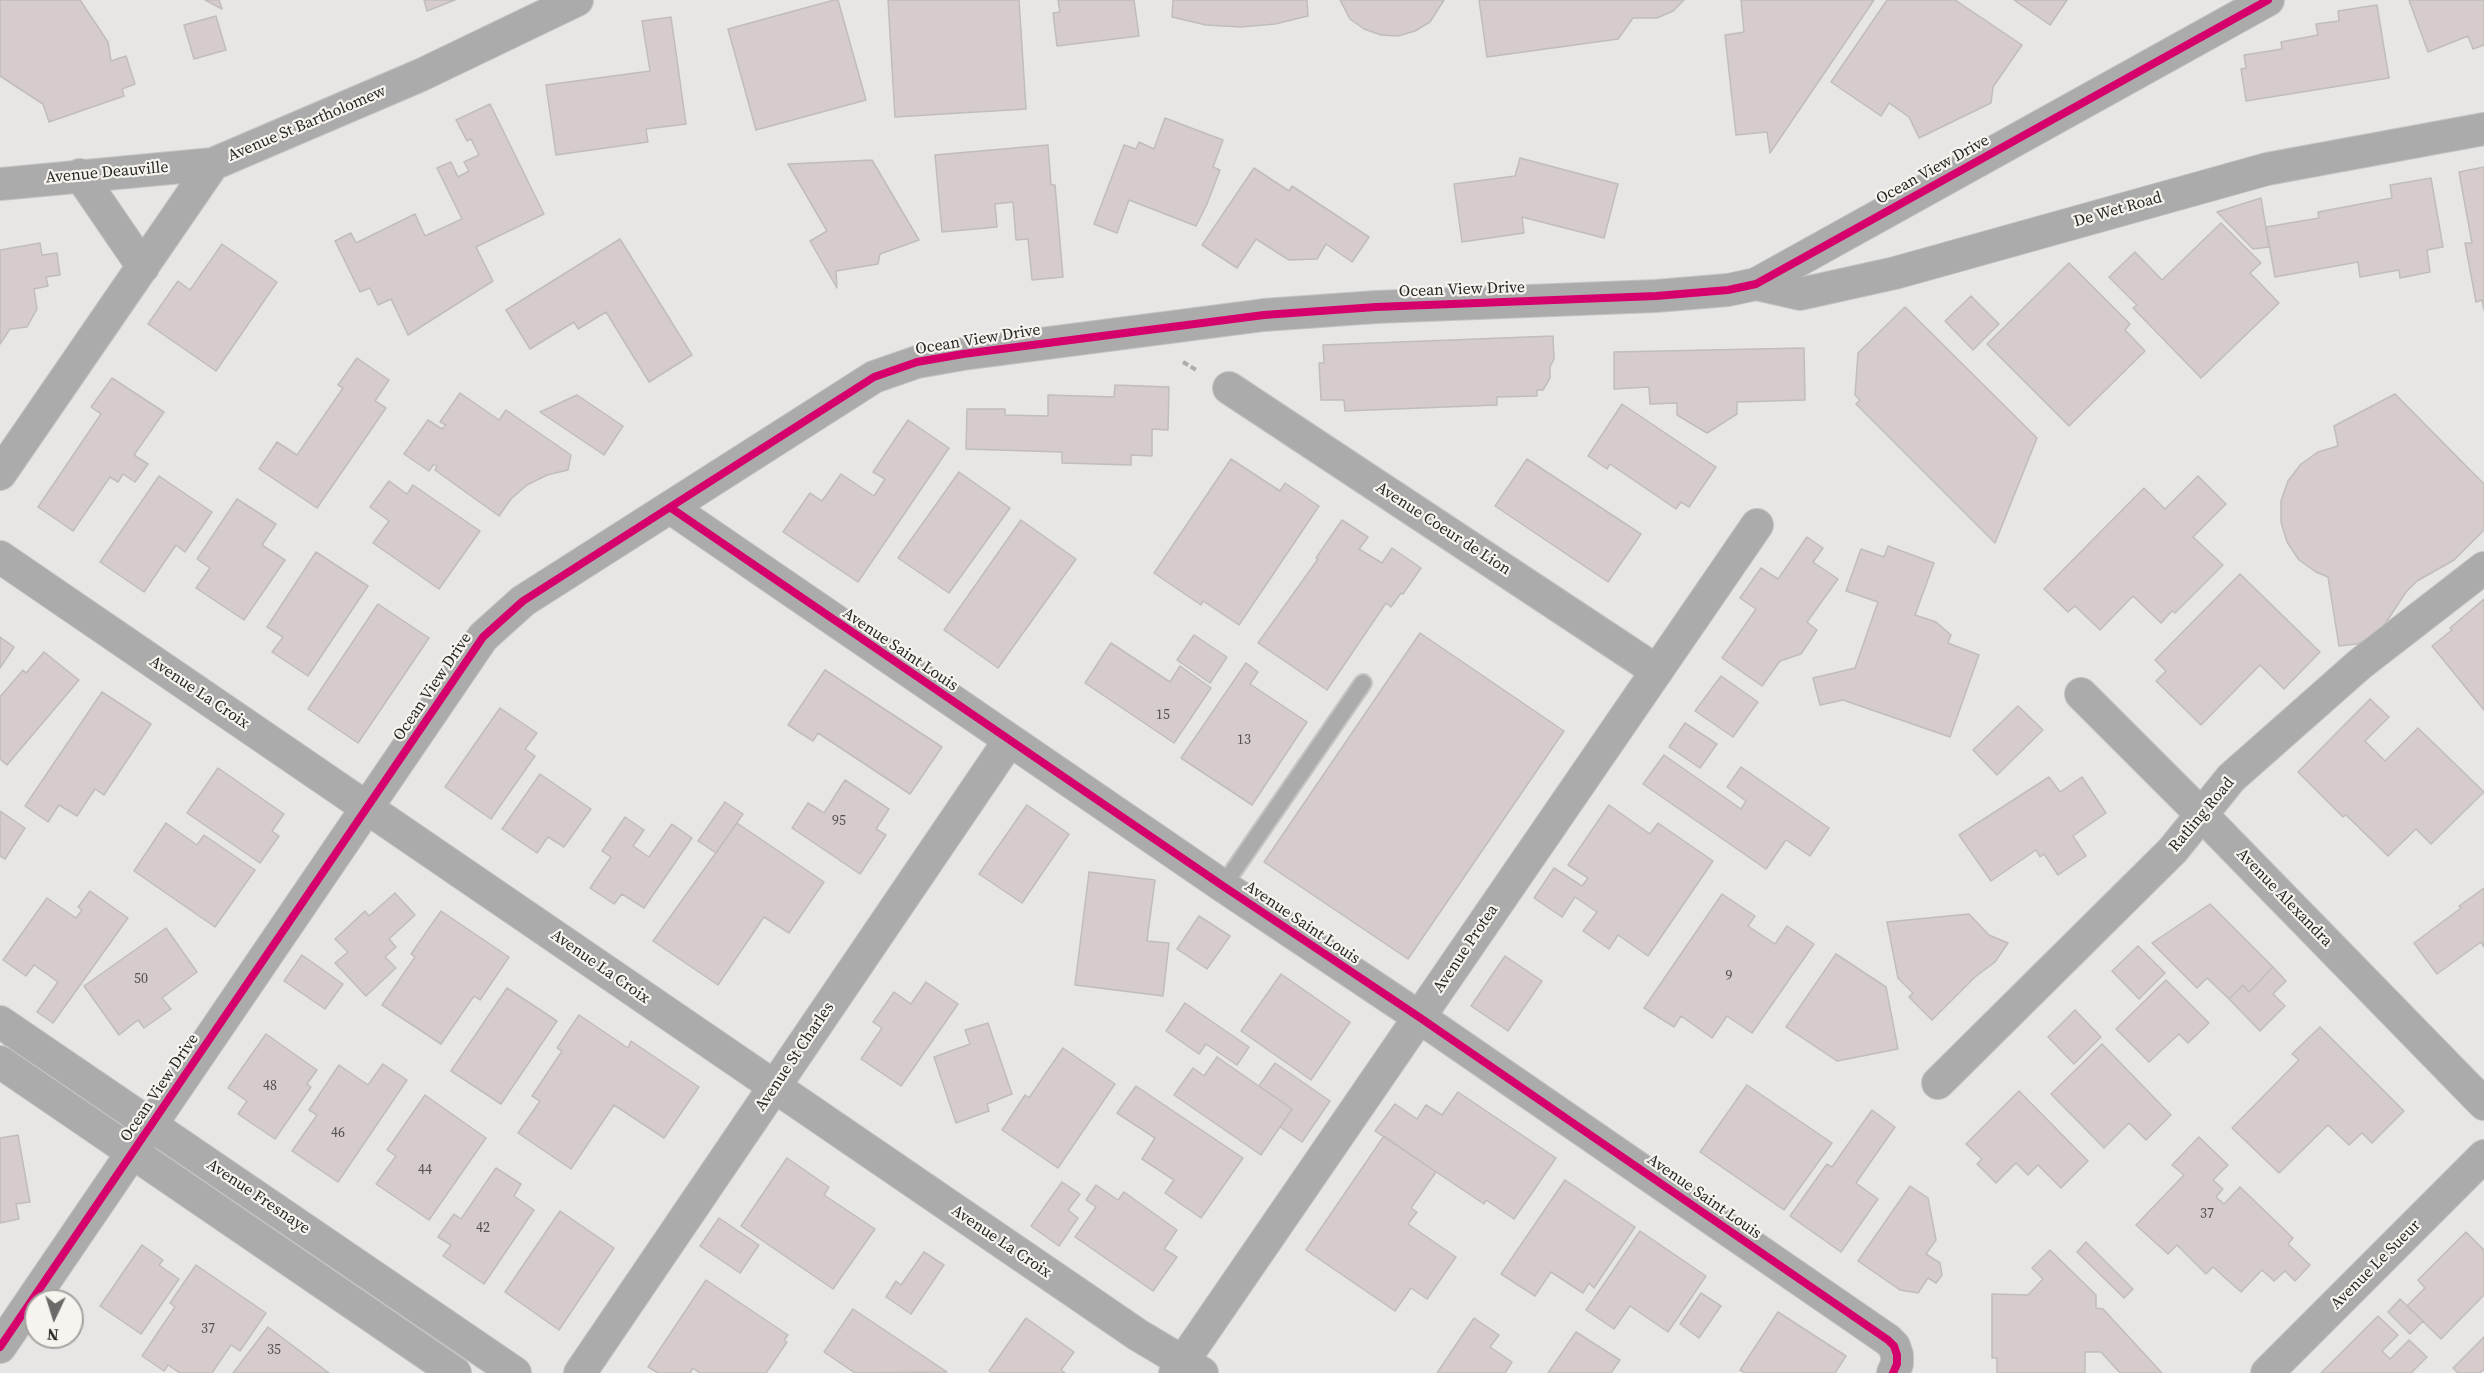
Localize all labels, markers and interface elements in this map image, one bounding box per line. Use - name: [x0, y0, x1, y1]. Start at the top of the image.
- street label: Avenue St Bartholomew: [225, 82, 389, 166]
- street label: Ocean View Drive: [1873, 131, 1993, 209]
- street label: Avenue Deauville: [45, 158, 169, 188]
- street label: De Wet Road: [2072, 188, 2164, 232]
- street label: Ocean View Drive: [1399, 278, 1525, 302]
- street label: Ocean View Drive: [914, 321, 1042, 359]
- street label: Avenue Coeur de Lion: [1372, 478, 1514, 580]
- street label: Avenue Saint Louis: [839, 604, 961, 696]
- street label: Ocean View Drive: [390, 629, 476, 745]
- street label: Avenue La Croix: [145, 653, 253, 733]
- house number: 15: [1156, 707, 1170, 723]
- house number: 13: [1237, 732, 1251, 748]
- street label: Ratling Road: [2165, 774, 2239, 856]
- house number: 95: [832, 813, 846, 829]
- street label: Avenue Alexandra: [2232, 845, 2336, 951]
- street label: Avenue Saint Louis: [1241, 877, 1363, 969]
- street label: Avenue Protea: [1429, 901, 1503, 997]
- street label: Avenue La Croix: [547, 926, 653, 1008]
- house number: 9: [1726, 968, 1732, 984]
- house number: 50: [134, 971, 148, 987]
- street label: Avenue St Charles: [751, 999, 839, 1115]
- street label: Ocean View Drive: [117, 1030, 203, 1146]
- house number: 48: [263, 1078, 277, 1094]
- house number: 46: [331, 1125, 345, 1141]
- street label: Avenue Saint Louis: [1643, 1150, 1765, 1244]
- street label: Avenue Fresnaye: [203, 1155, 313, 1239]
- house number: 44: [418, 1162, 432, 1178]
- street label: Avenue La Croix: [947, 1202, 1055, 1282]
- house number: 37: [2200, 1206, 2214, 1222]
- street label: Avenue Le Sueur: [2327, 1216, 2425, 1314]
- house number: 42: [476, 1220, 490, 1236]
- north arrow: [24, 1289, 84, 1349]
- house number: 37: [201, 1321, 215, 1337]
- text: N: [46, 1324, 59, 1346]
- house number: 35: [267, 1342, 281, 1358]

